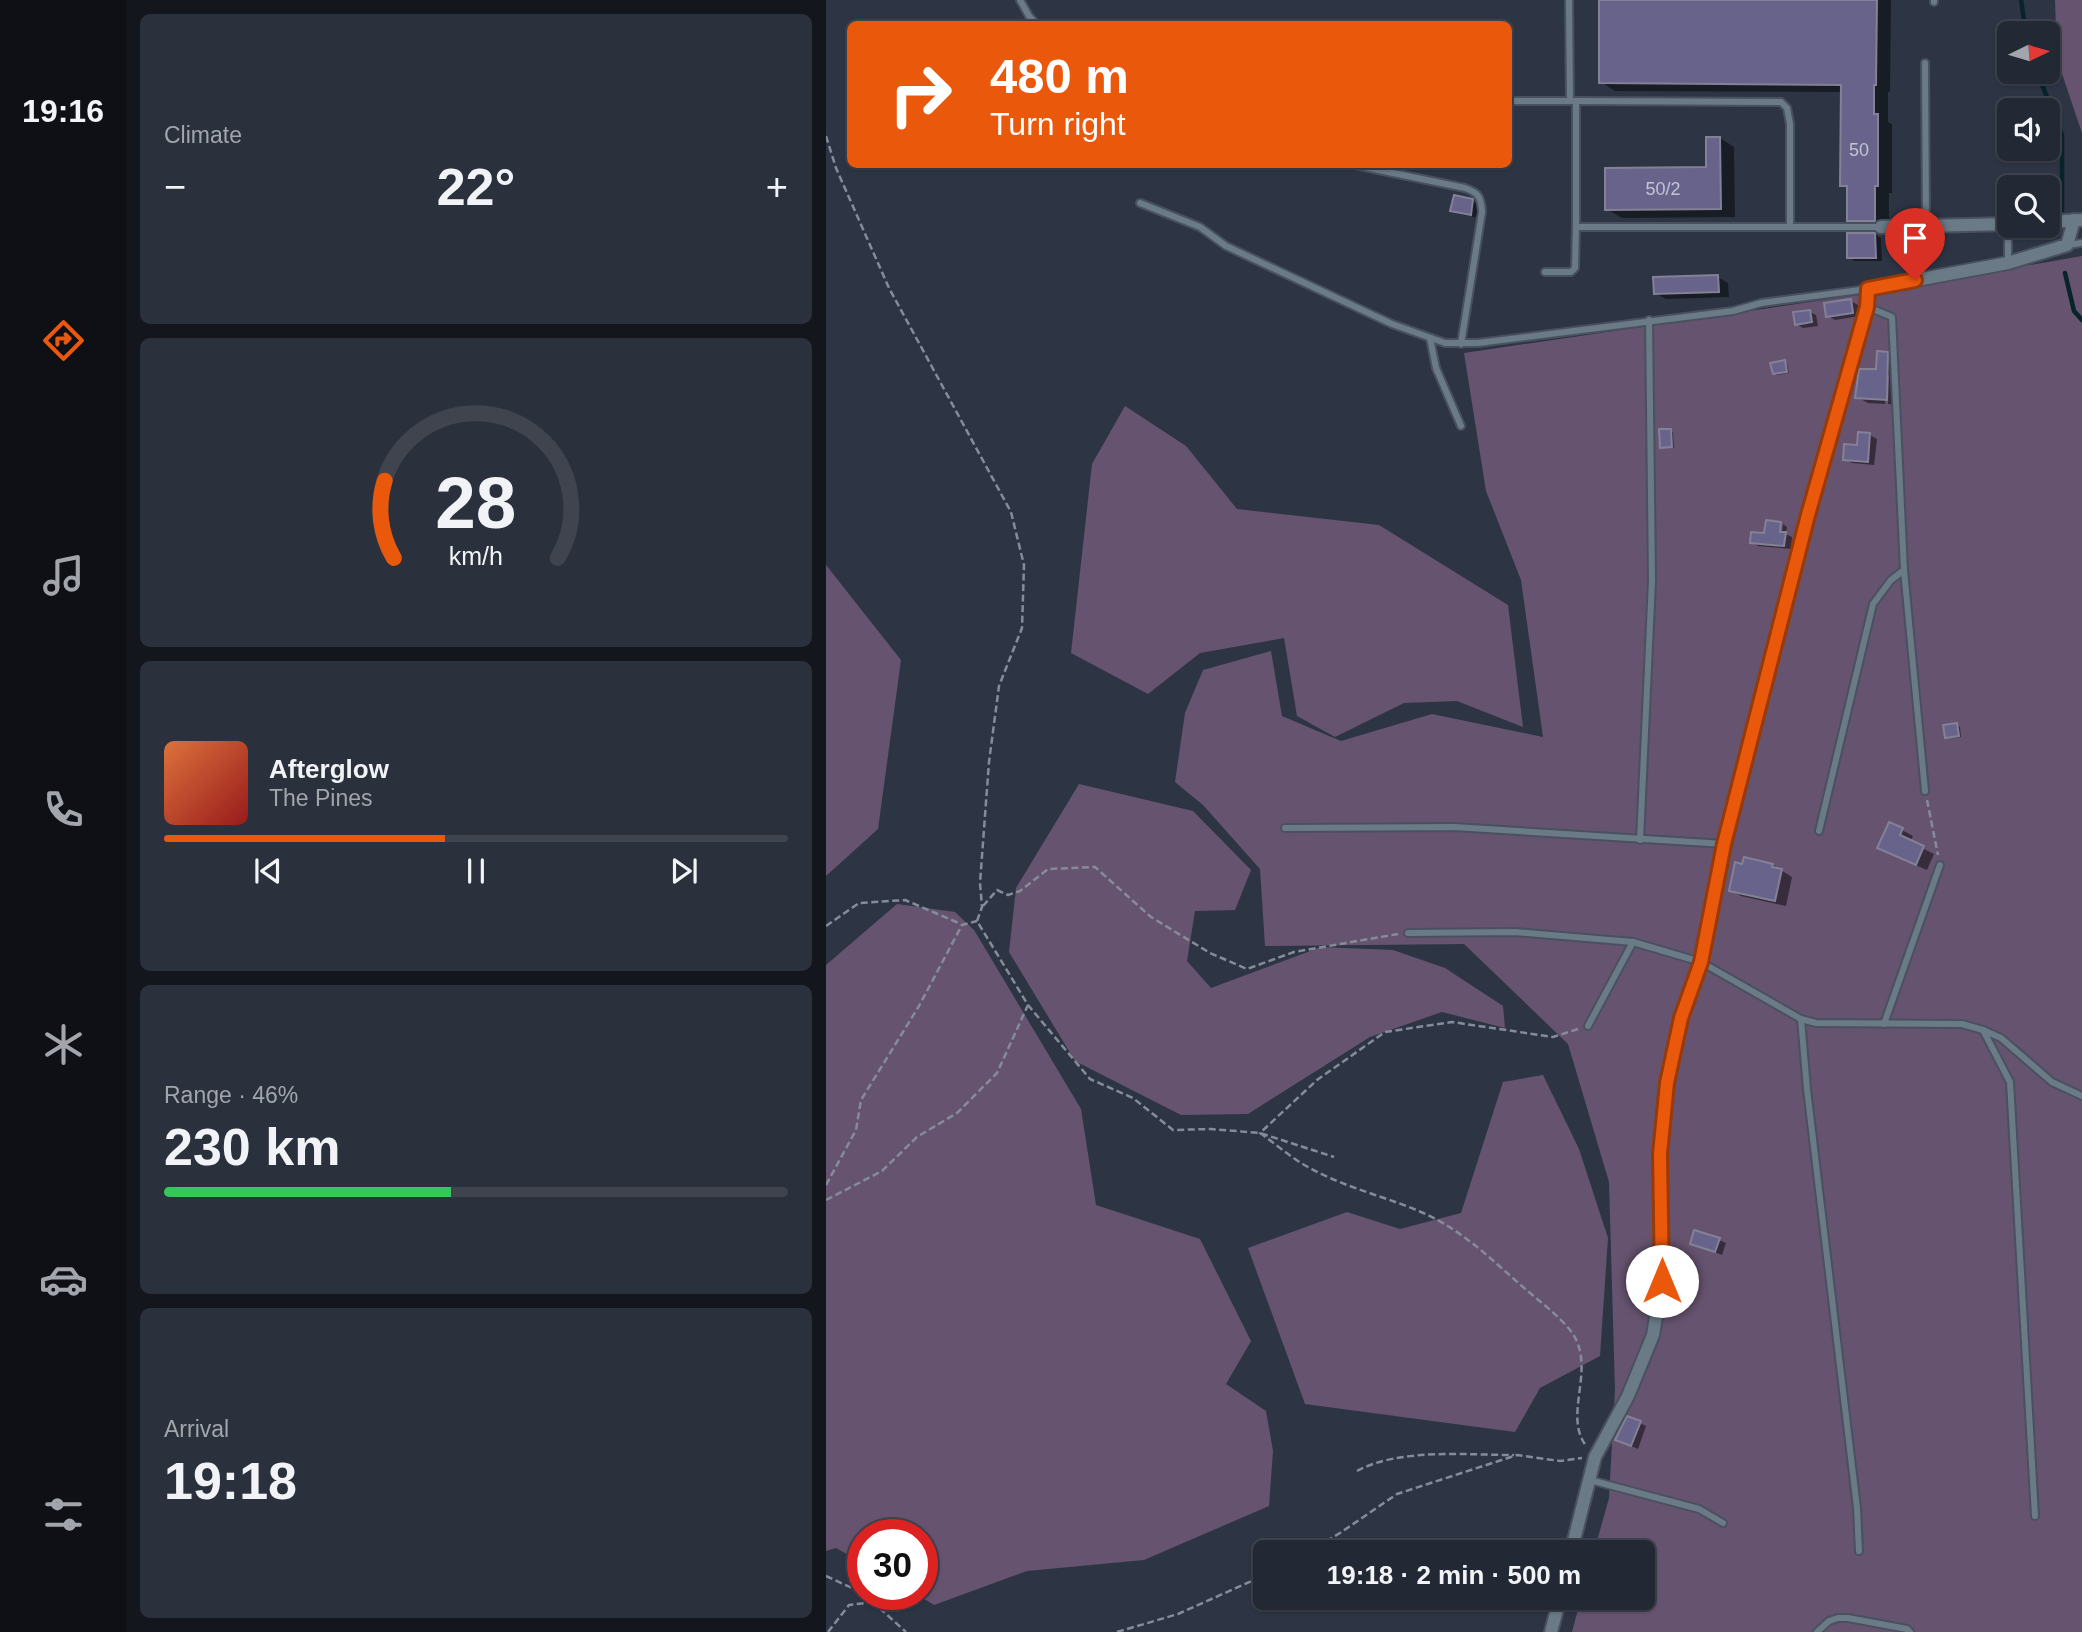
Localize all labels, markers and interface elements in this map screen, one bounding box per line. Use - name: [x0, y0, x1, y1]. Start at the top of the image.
- north arrow: [1997, 21, 2060, 84]
- map controls: [1997, 21, 2060, 238]
- icon: right: [875, 49, 966, 140]
- text: 480 m: [990, 49, 1129, 103]
- text: 19:16: [22, 93, 104, 129]
- button: sound: [1997, 98, 2060, 161]
- text: Turn right: [990, 106, 1126, 142]
- text: Climate: [164, 122, 242, 148]
- house number: 50: [1849, 140, 1869, 160]
- text: 22°: [437, 158, 515, 216]
- text: −: [164, 166, 186, 208]
- text: +: [766, 166, 788, 208]
- button: search: [1997, 175, 2060, 238]
- house number: 50/2: [1645, 179, 1681, 199]
- pin: [1885, 208, 1945, 280]
- icon: arrive: [1896, 219, 1934, 257]
- icon: directions: [39, 316, 88, 365]
- text: 28: [436, 463, 516, 544]
- text: km/h: [449, 542, 503, 570]
- icon: music: [39, 551, 88, 600]
- text: Afterglow: [269, 754, 389, 784]
- icon: phone: [39, 785, 88, 834]
- text: The Pines: [269, 785, 373, 811]
- icon: previous: [249, 852, 287, 890]
- icon: pause: [457, 852, 495, 890]
- icon: next: [665, 852, 703, 890]
- icon: climate: [39, 1020, 88, 1069]
- text: Range · 46%: [164, 1082, 298, 1108]
- text: 230 km: [164, 1118, 340, 1176]
- position arrow: [1625, 1244, 1699, 1318]
- icon: car: [39, 1255, 88, 1304]
- text: Arrival: [164, 1416, 229, 1442]
- text: 19:18: [164, 1452, 297, 1510]
- icon: filters: [39, 1490, 88, 1539]
- speed limit sign: 30: [847, 1519, 938, 1610]
- text: 19:18 · 2 min · 500 m: [1327, 1560, 1581, 1590]

